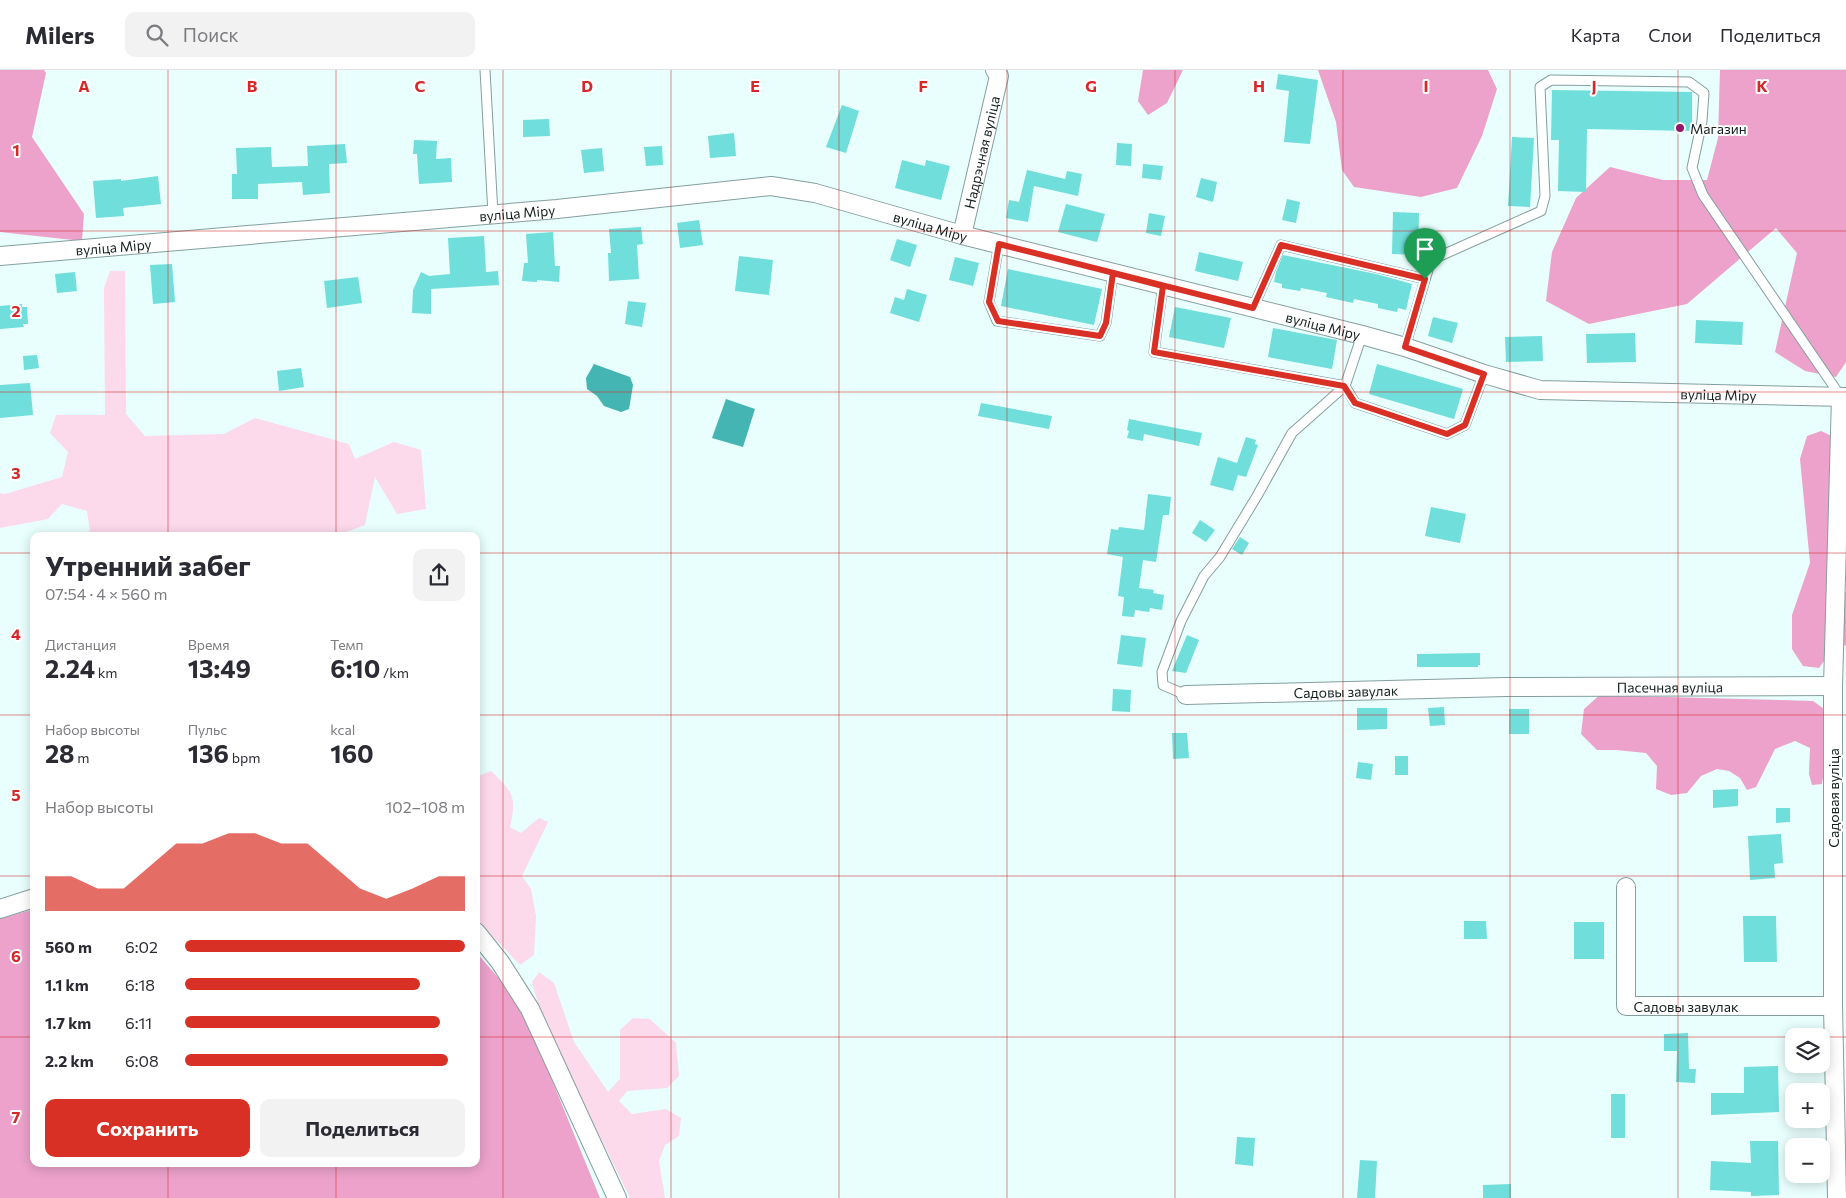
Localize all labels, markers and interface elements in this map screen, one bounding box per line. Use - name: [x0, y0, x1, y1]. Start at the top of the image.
- search box: [125, 12, 475, 57]
- text: Milers: [25, 20, 95, 49]
- icon: search: [143, 21, 171, 49]
- text: Поиск: [183, 23, 239, 46]
- text: Карта: [1571, 24, 1620, 46]
- text: Слои: [1648, 24, 1692, 46]
- text: Поделиться: [1720, 24, 1821, 46]
- text: A: [78, 76, 90, 95]
- text: B: [247, 76, 258, 95]
- text: C: [415, 76, 426, 95]
- text: D: [581, 76, 593, 95]
- text: E: [750, 76, 760, 95]
- text: F: [918, 76, 928, 95]
- text: G: [1085, 76, 1097, 95]
- text: H: [1253, 76, 1265, 95]
- text: I: [1423, 76, 1429, 95]
- text: J: [1591, 76, 1597, 95]
- text: K: [1756, 76, 1768, 95]
- street label: Надрэчная вуліца: [960, 94, 1003, 210]
- place label: Магазин: [1690, 120, 1747, 137]
- marker: Магазин: [1674, 122, 1686, 134]
- text: 1: [12, 140, 20, 159]
- street label: вуліца Міру: [478, 201, 556, 224]
- street label: вуліца Міру: [892, 207, 969, 245]
- pin: [1404, 228, 1446, 279]
- street label: вуліца Міру: [75, 235, 152, 258]
- icon: arrive: [1411, 235, 1439, 263]
- text: 2: [11, 301, 21, 320]
- street label: вуліца Міру: [1284, 308, 1362, 343]
- street label: вуліца Міру: [1680, 385, 1757, 403]
- text: 3: [11, 463, 21, 482]
- text: Утренний забег: [45, 548, 251, 582]
- button: share: [413, 549, 465, 601]
- text: 07:54 · 4 × 560 m: [45, 584, 167, 603]
- text: 4: [11, 624, 21, 643]
- text: Дистанция: [45, 636, 116, 653]
- text: Время: [188, 636, 230, 653]
- text: Темп: [330, 636, 364, 653]
- text: 2.24: [45, 653, 95, 683]
- text: 13:49: [188, 653, 251, 683]
- text: 6:10: [330, 653, 380, 683]
- text: km: [95, 664, 118, 681]
- text: /km: [380, 664, 409, 681]
- street label: Пасечная вуліца: [1617, 678, 1723, 695]
- street label: Садовы завулак: [1293, 681, 1399, 701]
- text: Набор высоты: [45, 721, 140, 738]
- text: Пульс: [188, 721, 227, 738]
- text: kcal: [330, 721, 355, 738]
- text: 28: [45, 738, 75, 768]
- text: 136: [188, 738, 229, 768]
- text: 160: [330, 738, 374, 768]
- street label: Садовая вуліца: [1825, 748, 1842, 848]
- text: m: [75, 749, 89, 766]
- text: bpm: [229, 749, 260, 766]
- text: 5: [11, 785, 21, 804]
- text: Набор высоты: [45, 797, 154, 816]
- text: 102–108 m: [385, 797, 465, 816]
- text: 560 m: [45, 937, 92, 956]
- text: 6:02: [125, 937, 158, 956]
- text: 6: [11, 946, 21, 965]
- text: 1.1 km: [45, 975, 89, 994]
- text: 6:18: [125, 975, 155, 994]
- street label: Садовы завулак: [1634, 998, 1739, 1015]
- text: 1.7 km: [45, 1013, 91, 1032]
- text: 6:11: [125, 1013, 152, 1032]
- map controls: [1785, 1028, 1830, 1183]
- button: layers: [1785, 1028, 1830, 1073]
- text: 2.2 km: [45, 1051, 94, 1070]
- text: 6:08: [125, 1051, 159, 1070]
- button: +: [1785, 1083, 1830, 1128]
- button: Сохранить: [45, 1099, 250, 1157]
- button: Поделиться: [260, 1099, 465, 1157]
- text: 7: [12, 1107, 21, 1126]
- button: −: [1785, 1138, 1830, 1183]

